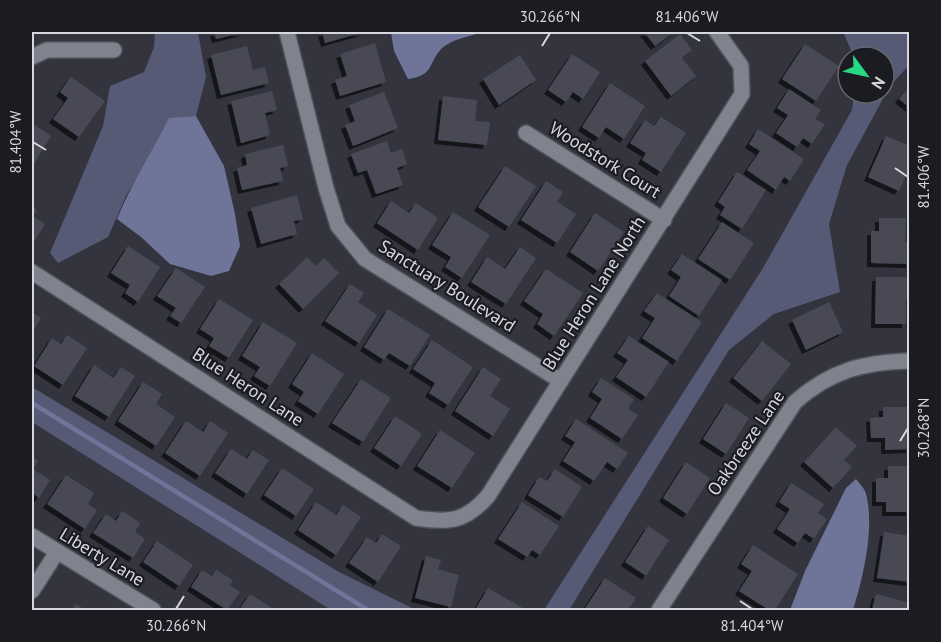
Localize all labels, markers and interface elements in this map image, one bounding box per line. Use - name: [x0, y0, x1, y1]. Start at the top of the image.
- text: 30.266°N: [520, 7, 580, 26]
- text: 81.406°W: [656, 7, 719, 26]
- north arrow: [836, 45, 896, 105]
- text: N: [867, 73, 890, 93]
- text: 81.404°W: [6, 110, 25, 173]
- street label: Woodstork Court: [545, 116, 665, 203]
- text: 81.406°W: [914, 145, 933, 208]
- street label: Blue Heron Lane North: [537, 212, 650, 374]
- street label: Sanctuary Boulevard: [375, 234, 520, 337]
- street label: Blue Heron Lane: [188, 342, 308, 431]
- street label: Oakbreeze Lane: [702, 386, 789, 500]
- text: 30.268°N: [914, 398, 933, 458]
- street label: Liberty Lane: [56, 522, 149, 591]
- text: 30.266°N: [146, 616, 206, 635]
- text: 81.404°W: [721, 616, 784, 635]

